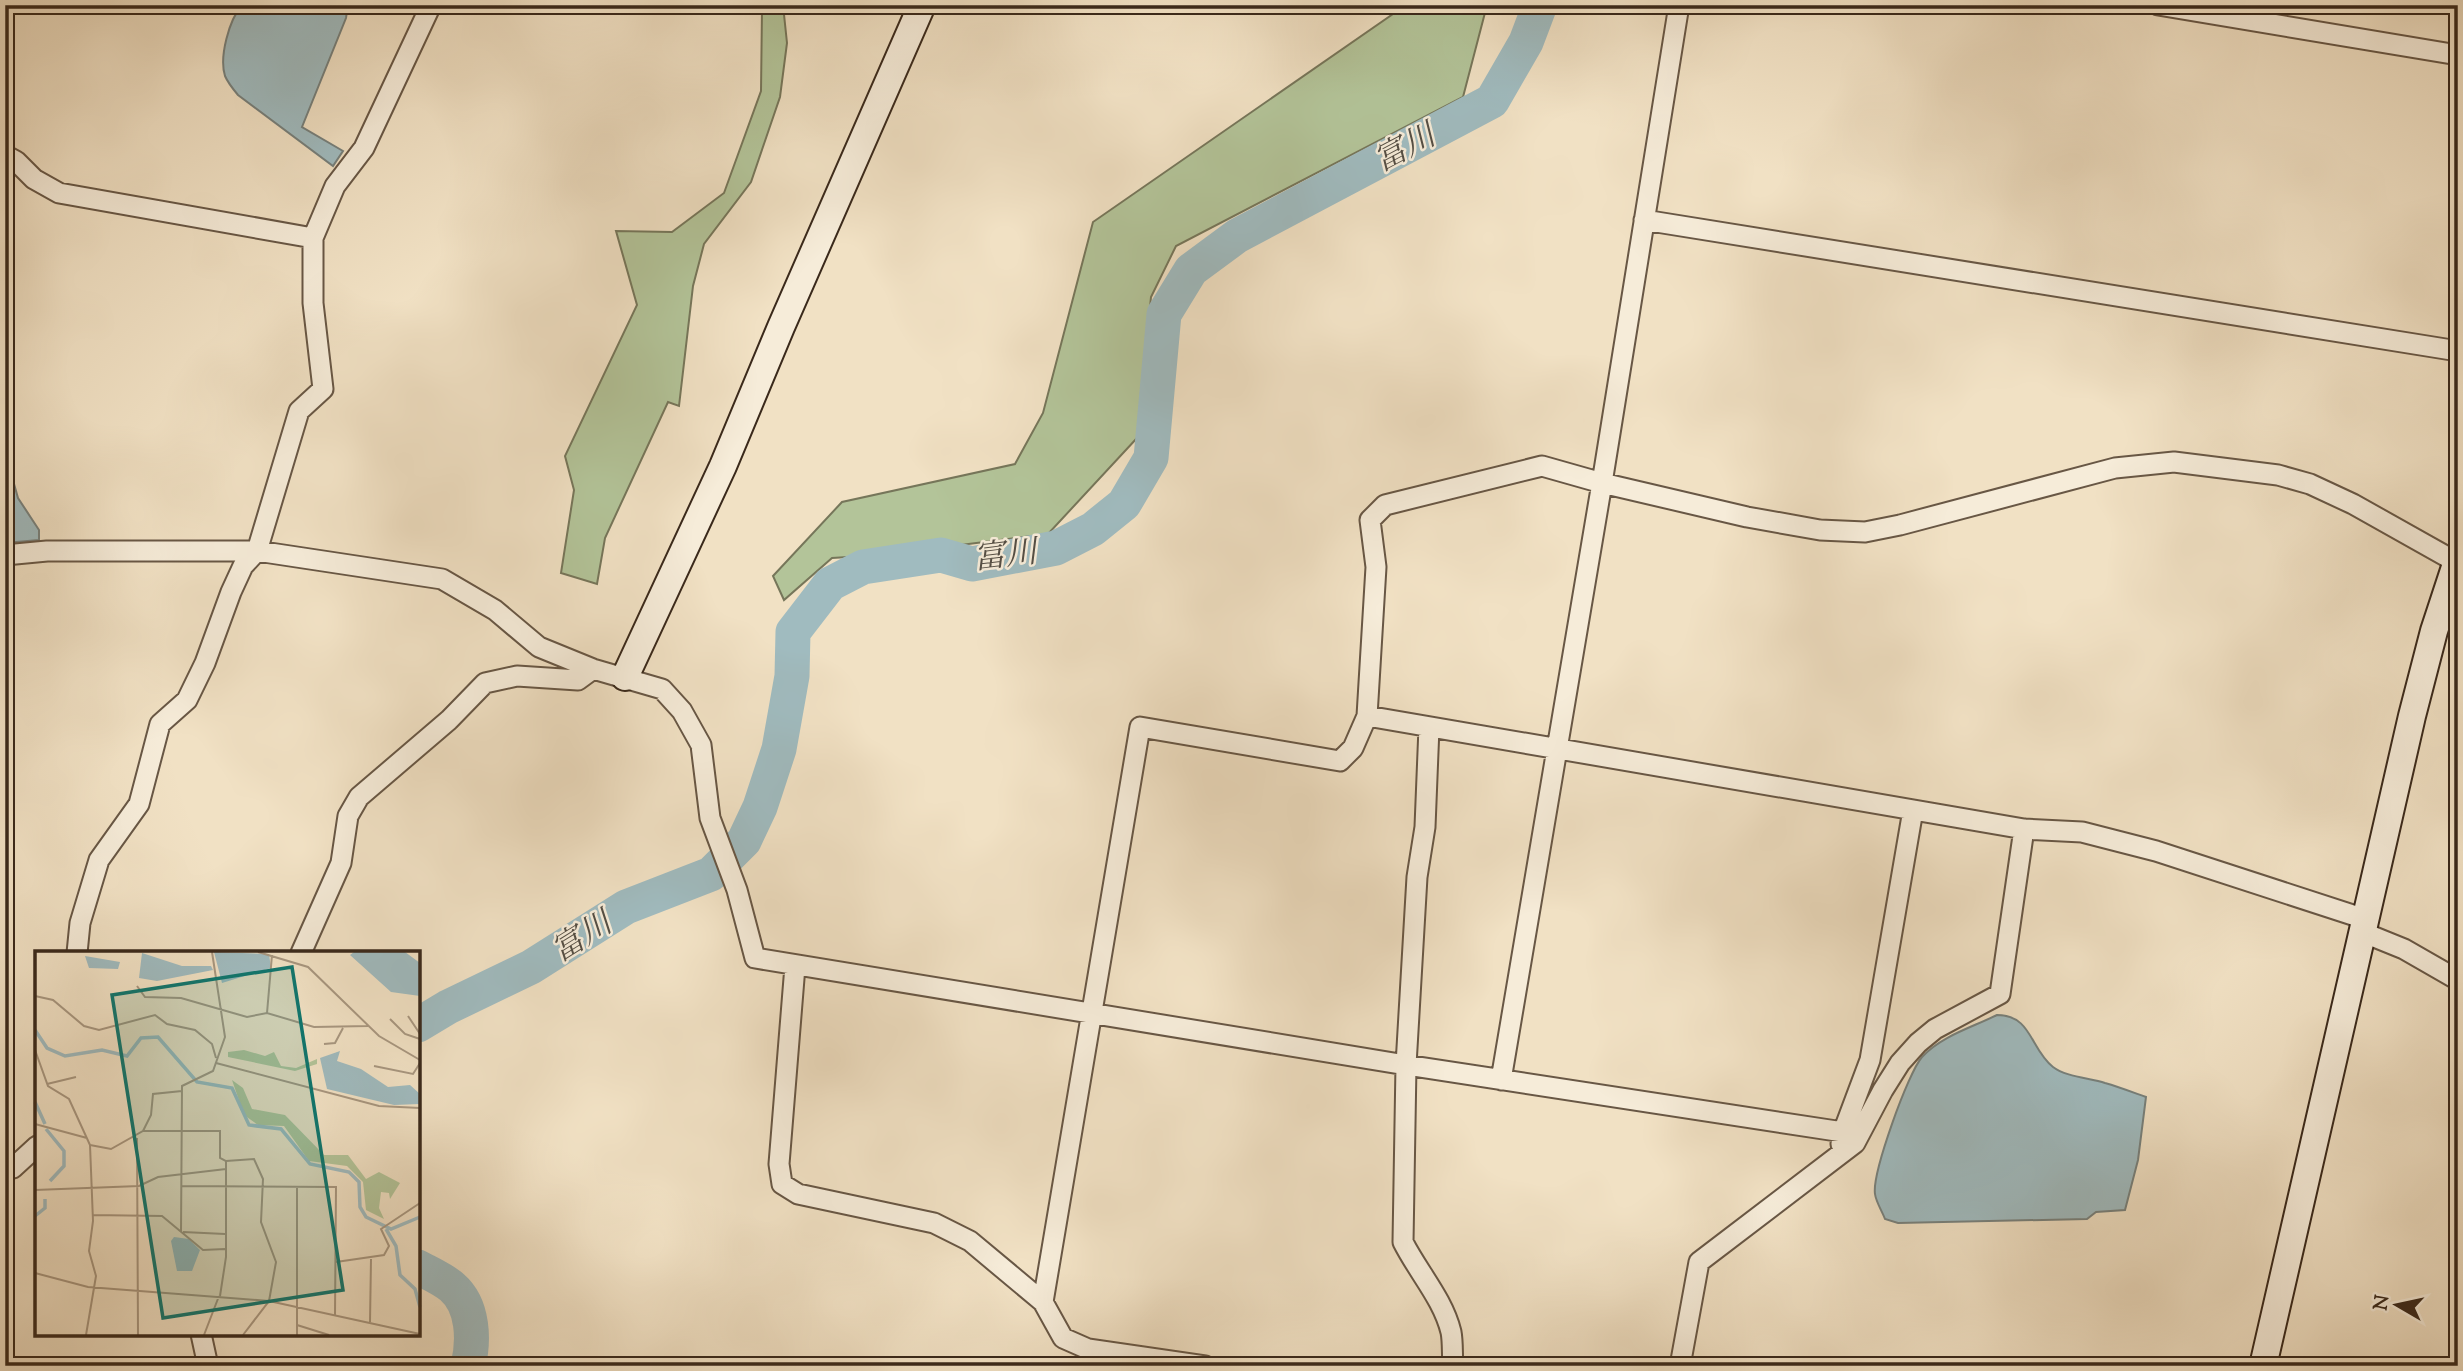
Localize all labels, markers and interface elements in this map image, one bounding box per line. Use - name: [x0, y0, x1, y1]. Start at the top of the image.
- water label: 富川: [1366, 113, 1447, 185]
- water label: 富川: [971, 530, 1043, 584]
- water label: 富川: [543, 900, 624, 975]
- inset map: [35, 951, 420, 1336]
- north arrow: [2362, 1270, 2432, 1340]
- text: N: [2368, 1293, 2397, 1312]

